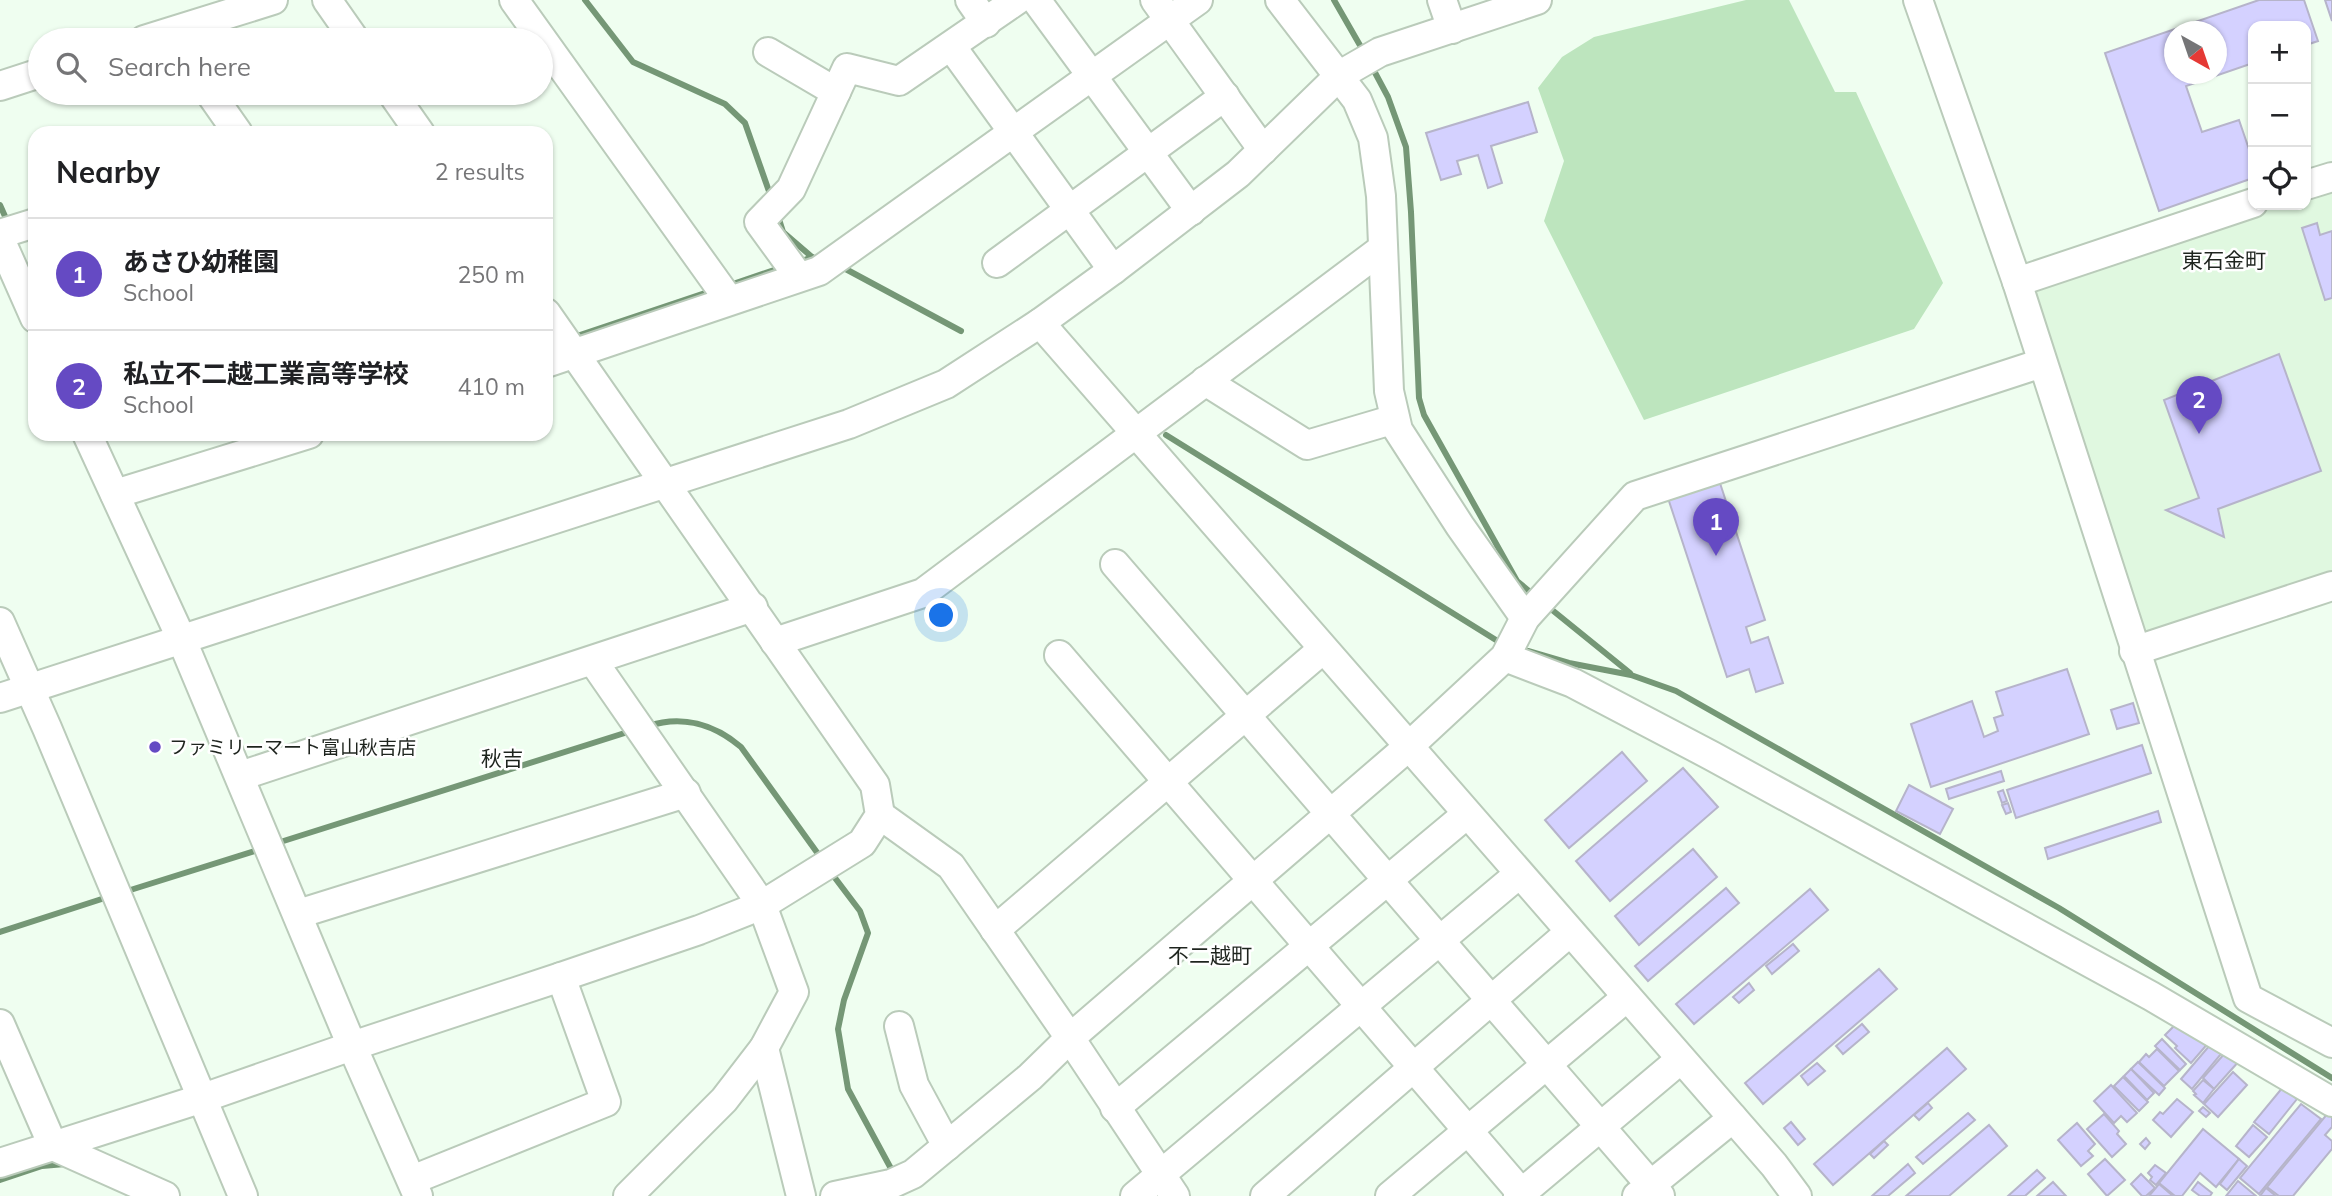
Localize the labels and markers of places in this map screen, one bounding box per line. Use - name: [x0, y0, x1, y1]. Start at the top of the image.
- pin: 2: [2176, 376, 2222, 434]
- pin: 1: [1693, 498, 1739, 556]
- place label: ファミリーマート富山秋吉店: [169, 735, 416, 759]
- marker: ファミリーマート富山秋吉店: [147, 739, 163, 755]

